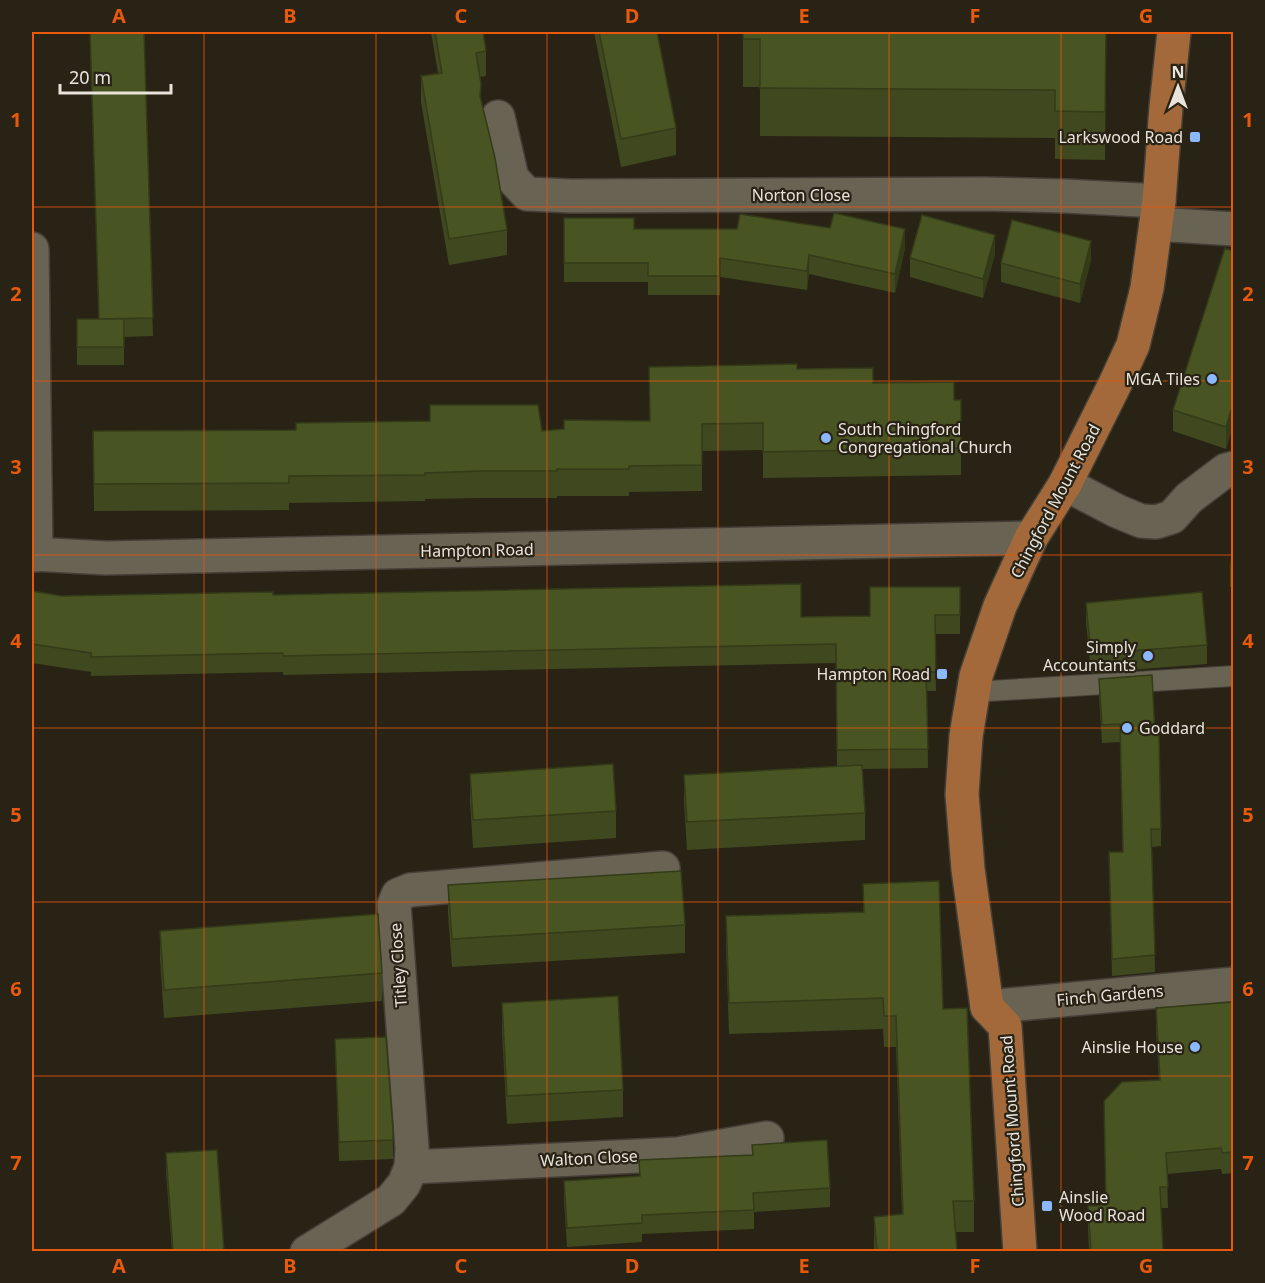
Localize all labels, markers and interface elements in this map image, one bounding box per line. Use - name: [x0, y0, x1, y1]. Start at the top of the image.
- text: A: [112, 2, 126, 29]
- text: B: [283, 2, 297, 29]
- text: C: [455, 2, 468, 29]
- text: D: [625, 2, 639, 29]
- text: E: [798, 2, 810, 29]
- text: F: [970, 2, 980, 29]
- text: G: [1139, 2, 1153, 29]
- scale bar: [60, 57, 171, 95]
- north arrow: [1148, 57, 1208, 117]
- text: N: [1171, 61, 1185, 83]
- text: 20 m: [69, 65, 111, 89]
- text: 1: [10, 106, 22, 133]
- text: 1: [1242, 106, 1254, 133]
- place label: Larkswood Road: [1058, 126, 1183, 148]
- marker: Larkswood Road: [1188, 130, 1202, 144]
- street label: Norton Close: [752, 184, 850, 206]
- text: 2: [10, 280, 22, 307]
- text: 2: [1242, 280, 1254, 307]
- place label: MGA Tiles: [1126, 368, 1200, 390]
- marker: MGA Tiles: [1205, 372, 1219, 386]
- place label: South Chingford Congregational Church: [838, 418, 1012, 458]
- street label: Chingford Mount Road: [1005, 420, 1105, 582]
- marker: South Chingford Congregational Church: [819, 431, 833, 445]
- text: 3: [10, 453, 22, 480]
- text: 3: [1242, 453, 1254, 480]
- street label: Hampton Road: [420, 538, 534, 562]
- text: 4: [10, 627, 22, 654]
- text: 4: [1242, 627, 1254, 654]
- place label: Simply Accountants: [1043, 636, 1137, 676]
- marker: Simply Accountants: [1141, 649, 1155, 663]
- place label: Hampton Road: [816, 663, 930, 685]
- marker: Hampton Road: [935, 667, 949, 681]
- place label: Goddard: [1139, 717, 1205, 739]
- marker: Goddard: [1120, 721, 1134, 735]
- text: 5: [10, 801, 22, 828]
- text: 5: [1242, 801, 1254, 828]
- street label: Titley Close: [384, 922, 412, 1008]
- text: 6: [10, 975, 22, 1002]
- text: 6: [1242, 975, 1254, 1002]
- street label: Finch Gardens: [1056, 979, 1164, 1011]
- street label: Chingford Mount Road: [995, 1035, 1029, 1207]
- place label: Ainslie House: [1082, 1036, 1183, 1058]
- marker: Ainslie House: [1188, 1040, 1202, 1054]
- street label: Walton Close: [540, 1144, 638, 1172]
- text: 7: [10, 1149, 22, 1176]
- text: 7: [1242, 1149, 1254, 1176]
- place label: Ainslie Wood Road: [1059, 1186, 1145, 1226]
- marker: Ainslie Wood Road: [1040, 1199, 1054, 1213]
- text: A: [112, 1252, 126, 1279]
- text: B: [283, 1252, 297, 1279]
- text: C: [455, 1252, 468, 1279]
- text: D: [625, 1252, 639, 1279]
- text: E: [798, 1252, 810, 1279]
- text: F: [970, 1252, 980, 1279]
- text: G: [1139, 1252, 1153, 1279]

